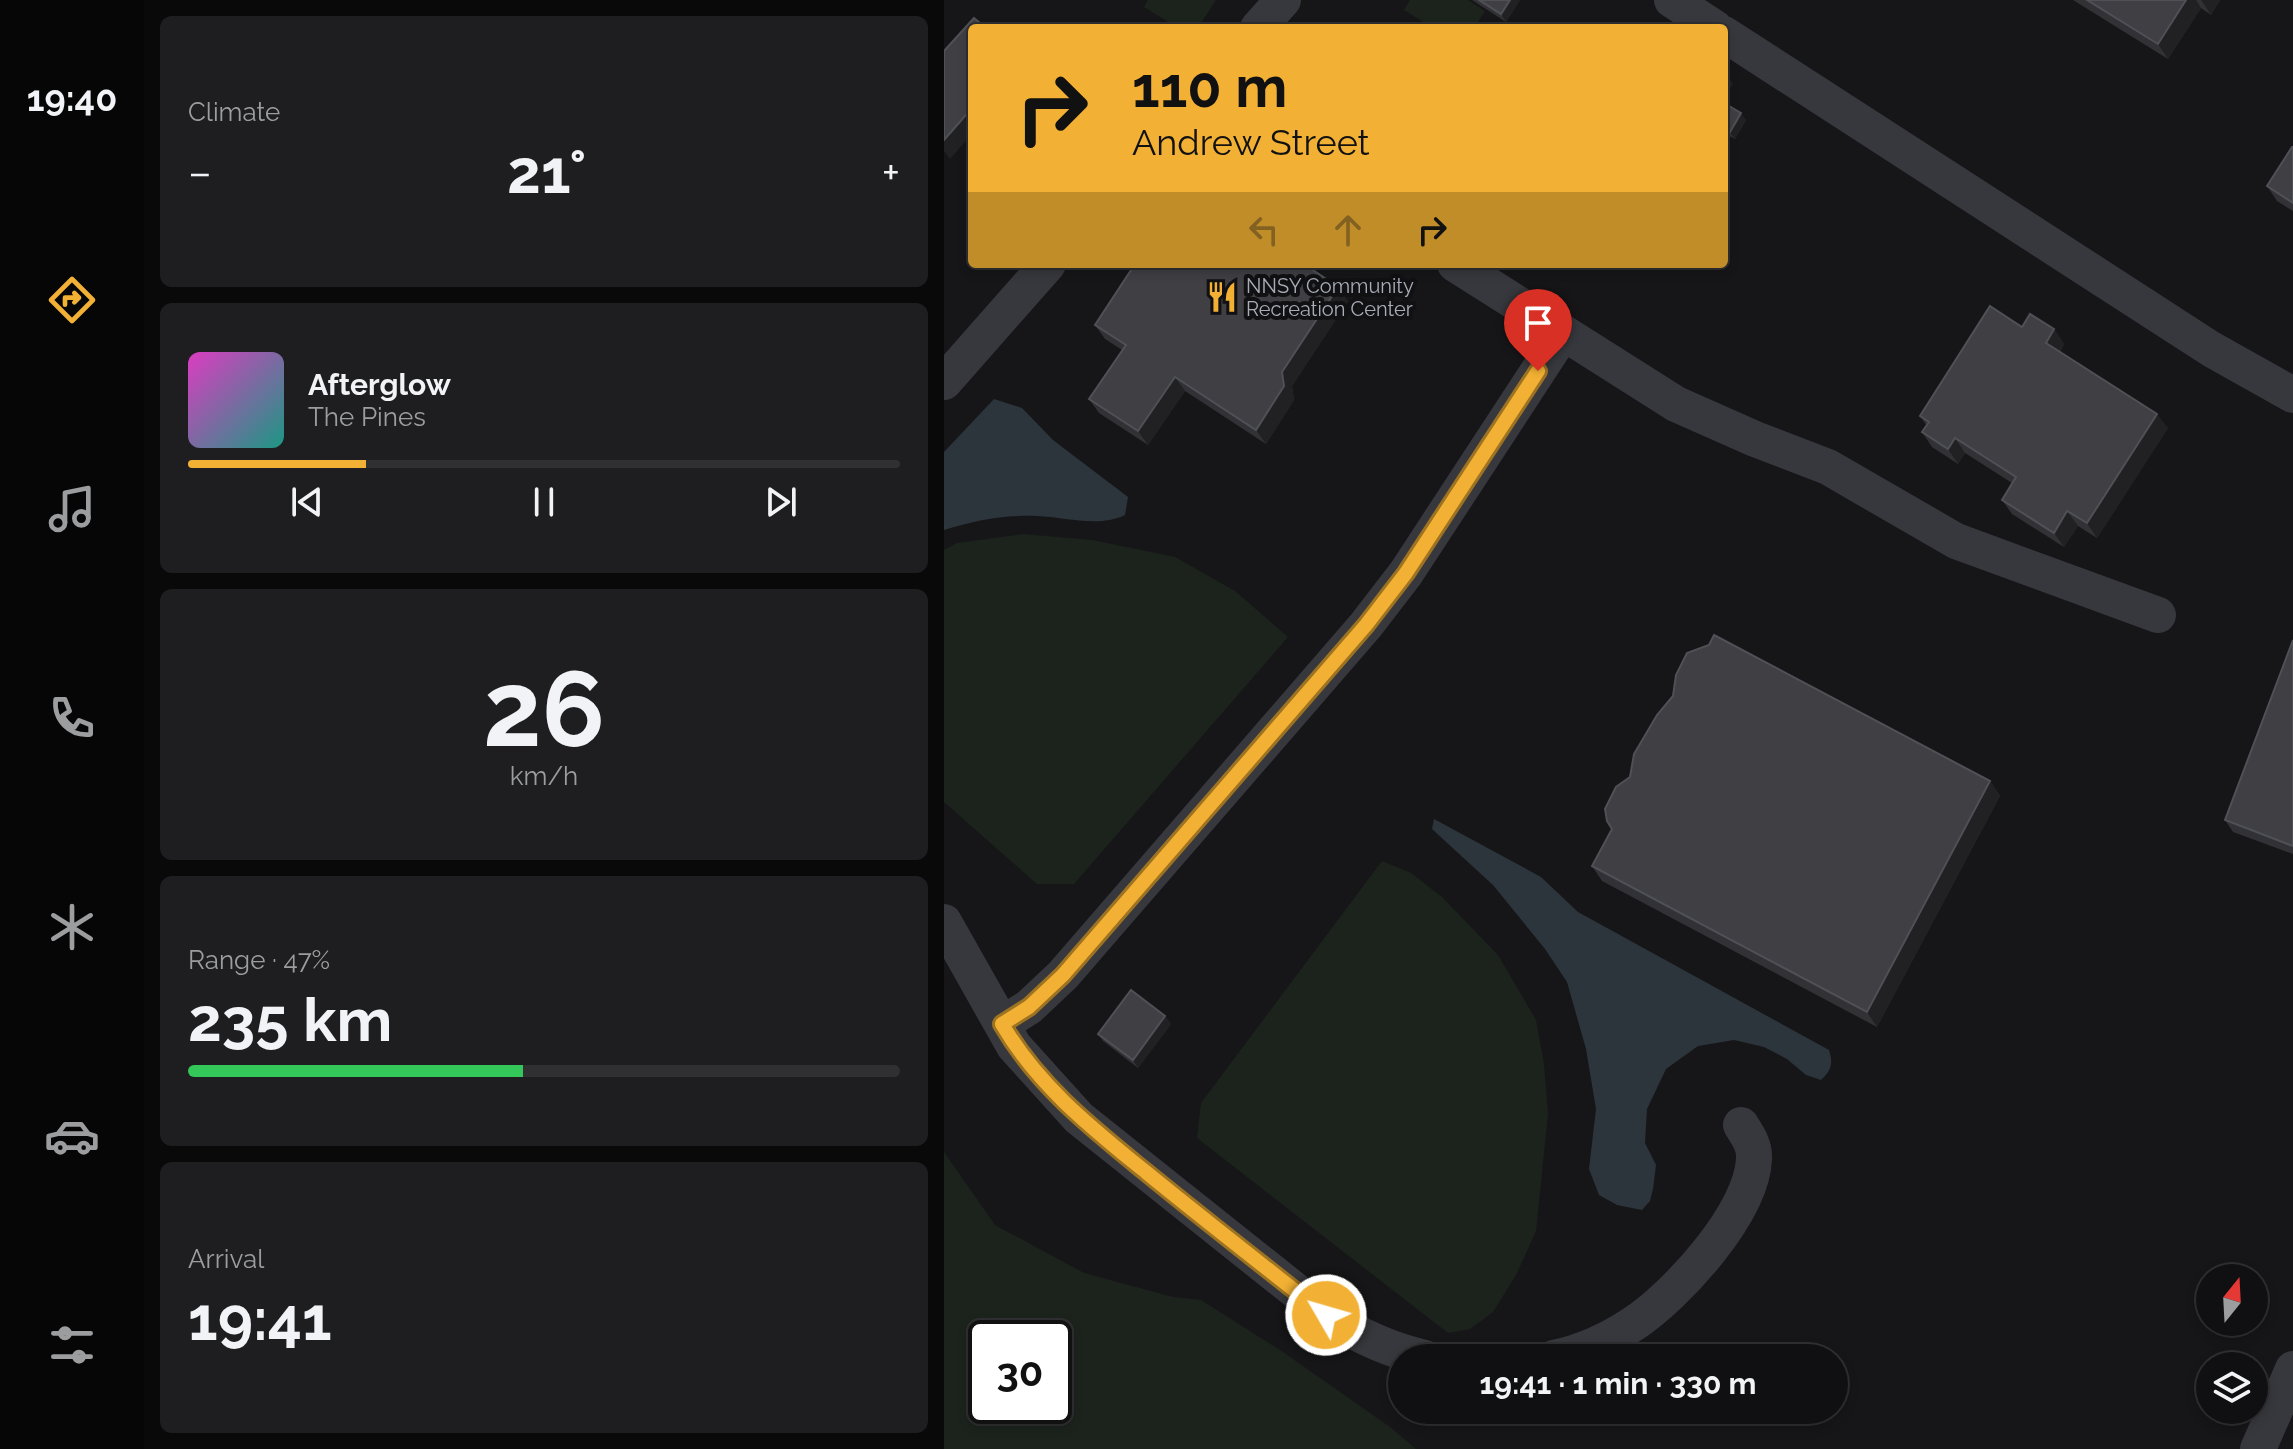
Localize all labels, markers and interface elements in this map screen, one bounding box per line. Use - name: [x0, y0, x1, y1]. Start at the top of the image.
- text: 110 m: [1132, 54, 1287, 120]
- icon: right: [1000, 56, 1104, 160]
- text: 19:40: [27, 77, 117, 119]
- text: Climate: [188, 97, 280, 127]
- text: Andrew Street: [1132, 121, 1370, 163]
- text: 21°: [507, 137, 586, 207]
- text: −: [188, 147, 212, 198]
- text: +: [882, 147, 900, 198]
- icon: left: [1242, 208, 1286, 252]
- icon: ahead: [1326, 208, 1370, 252]
- icon: right: [1410, 208, 1454, 252]
- icon: directions: [44, 272, 100, 328]
- place label: NNSY Community Recreation Center: [1246, 274, 1414, 321]
- restaurant icon: NNSY Community Recreation Center: [1205, 280, 1239, 314]
- pin: [1504, 289, 1572, 371]
- icon: arrive: [1516, 301, 1560, 345]
- text: Afterglow: [308, 367, 451, 402]
- text: The Pines: [308, 402, 426, 432]
- icon: previous: [285, 480, 329, 524]
- icon: pause: [522, 480, 566, 524]
- icon: next: [759, 480, 803, 524]
- icon: music: [44, 481, 100, 537]
- text: 26: [483, 648, 605, 770]
- icon: phone: [44, 690, 100, 746]
- text: km/h: [510, 761, 578, 791]
- icon: climate: [44, 899, 100, 955]
- text: Range · 47%: [188, 945, 330, 975]
- text: 235 km: [188, 985, 392, 1055]
- icon: car: [44, 1108, 100, 1164]
- text: Arrival: [188, 1244, 264, 1274]
- north arrow: [2196, 1264, 2268, 1336]
- map controls: [2196, 1264, 2268, 1424]
- position arrow: [1284, 1273, 1368, 1357]
- text: 19:41: [188, 1284, 332, 1354]
- icon: filters: [44, 1317, 100, 1373]
- speed limit sign: 30: [968, 1320, 1072, 1424]
- button: layers: [2196, 1352, 2268, 1424]
- text: 19:41 · 1 min · 330 m: [1480, 1366, 1756, 1401]

